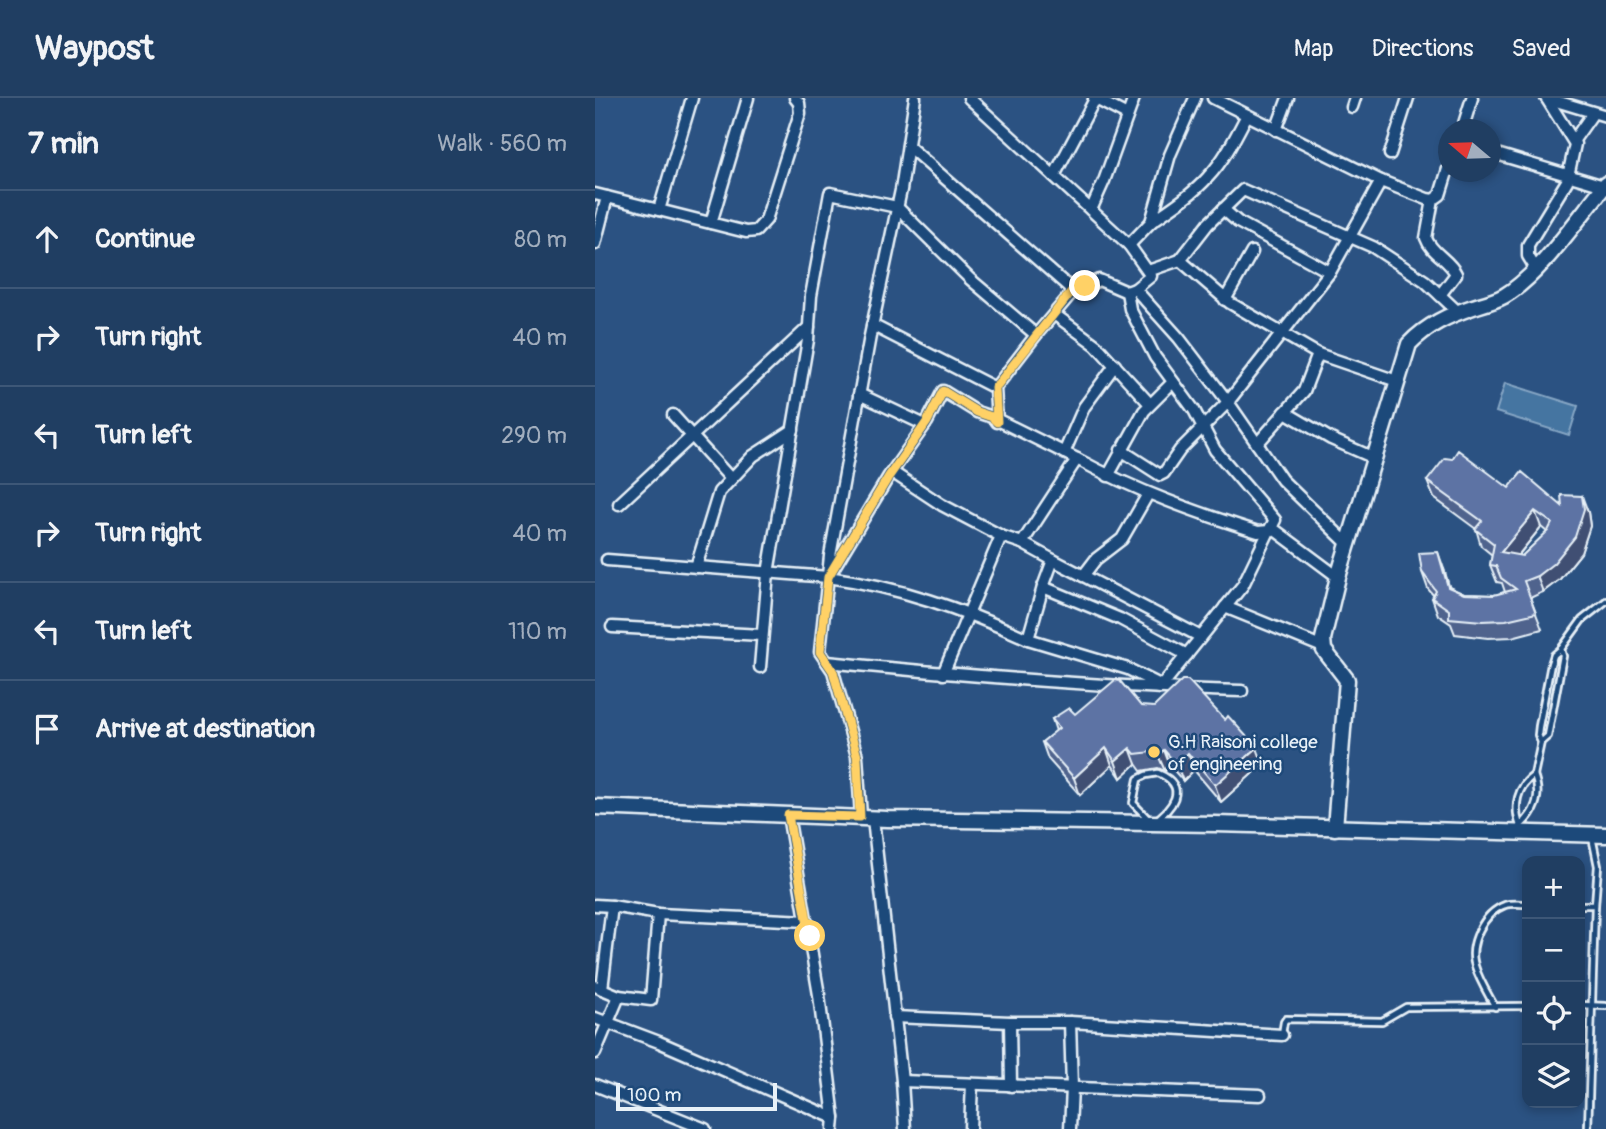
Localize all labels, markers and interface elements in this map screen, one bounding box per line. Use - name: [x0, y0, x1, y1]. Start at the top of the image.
- text: Waypost: [35, 28, 154, 69]
- text: Map: [1294, 34, 1334, 63]
- text: Directions: [1372, 34, 1473, 63]
- text: Saved: [1511, 34, 1571, 63]
- north arrow: [1438, 119, 1501, 182]
- text: 7 min: [28, 125, 99, 162]
- text: Walk · 560 m: [437, 129, 567, 158]
- icon: ahead: [28, 220, 66, 258]
- text: Continue: [95, 223, 195, 255]
- text: 80 m: [514, 225, 567, 254]
- route end: [1069, 270, 1100, 301]
- icon: right: [28, 318, 66, 356]
- text: Turn right: [95, 321, 201, 353]
- text: 40 m: [513, 323, 567, 352]
- icon: left: [28, 416, 66, 454]
- text: Turn left: [95, 419, 191, 451]
- text: 290 m: [501, 421, 567, 450]
- icon: right: [28, 514, 66, 552]
- text: Turn right: [95, 517, 201, 549]
- text: 40 m: [513, 519, 567, 548]
- icon: left: [28, 612, 66, 650]
- text: Turn left: [95, 615, 191, 647]
- text: 110 m: [508, 617, 567, 646]
- icon: arrive: [28, 710, 66, 748]
- text: Arrive at destination: [95, 713, 315, 745]
- place label: G.H Raisoni college of engineering: [1168, 730, 1318, 776]
- marker: G.H Raisoni college of engineering: [1146, 744, 1162, 760]
- map controls: [1522, 856, 1585, 1108]
- button: +: [1522, 856, 1585, 919]
- button: −: [1522, 919, 1585, 982]
- route start: [794, 920, 825, 951]
- button: locate: [1522, 982, 1585, 1045]
- button: layers: [1522, 1045, 1585, 1108]
- scale bar: [616, 1080, 777, 1112]
- text: 100 m: [627, 1083, 681, 1107]

